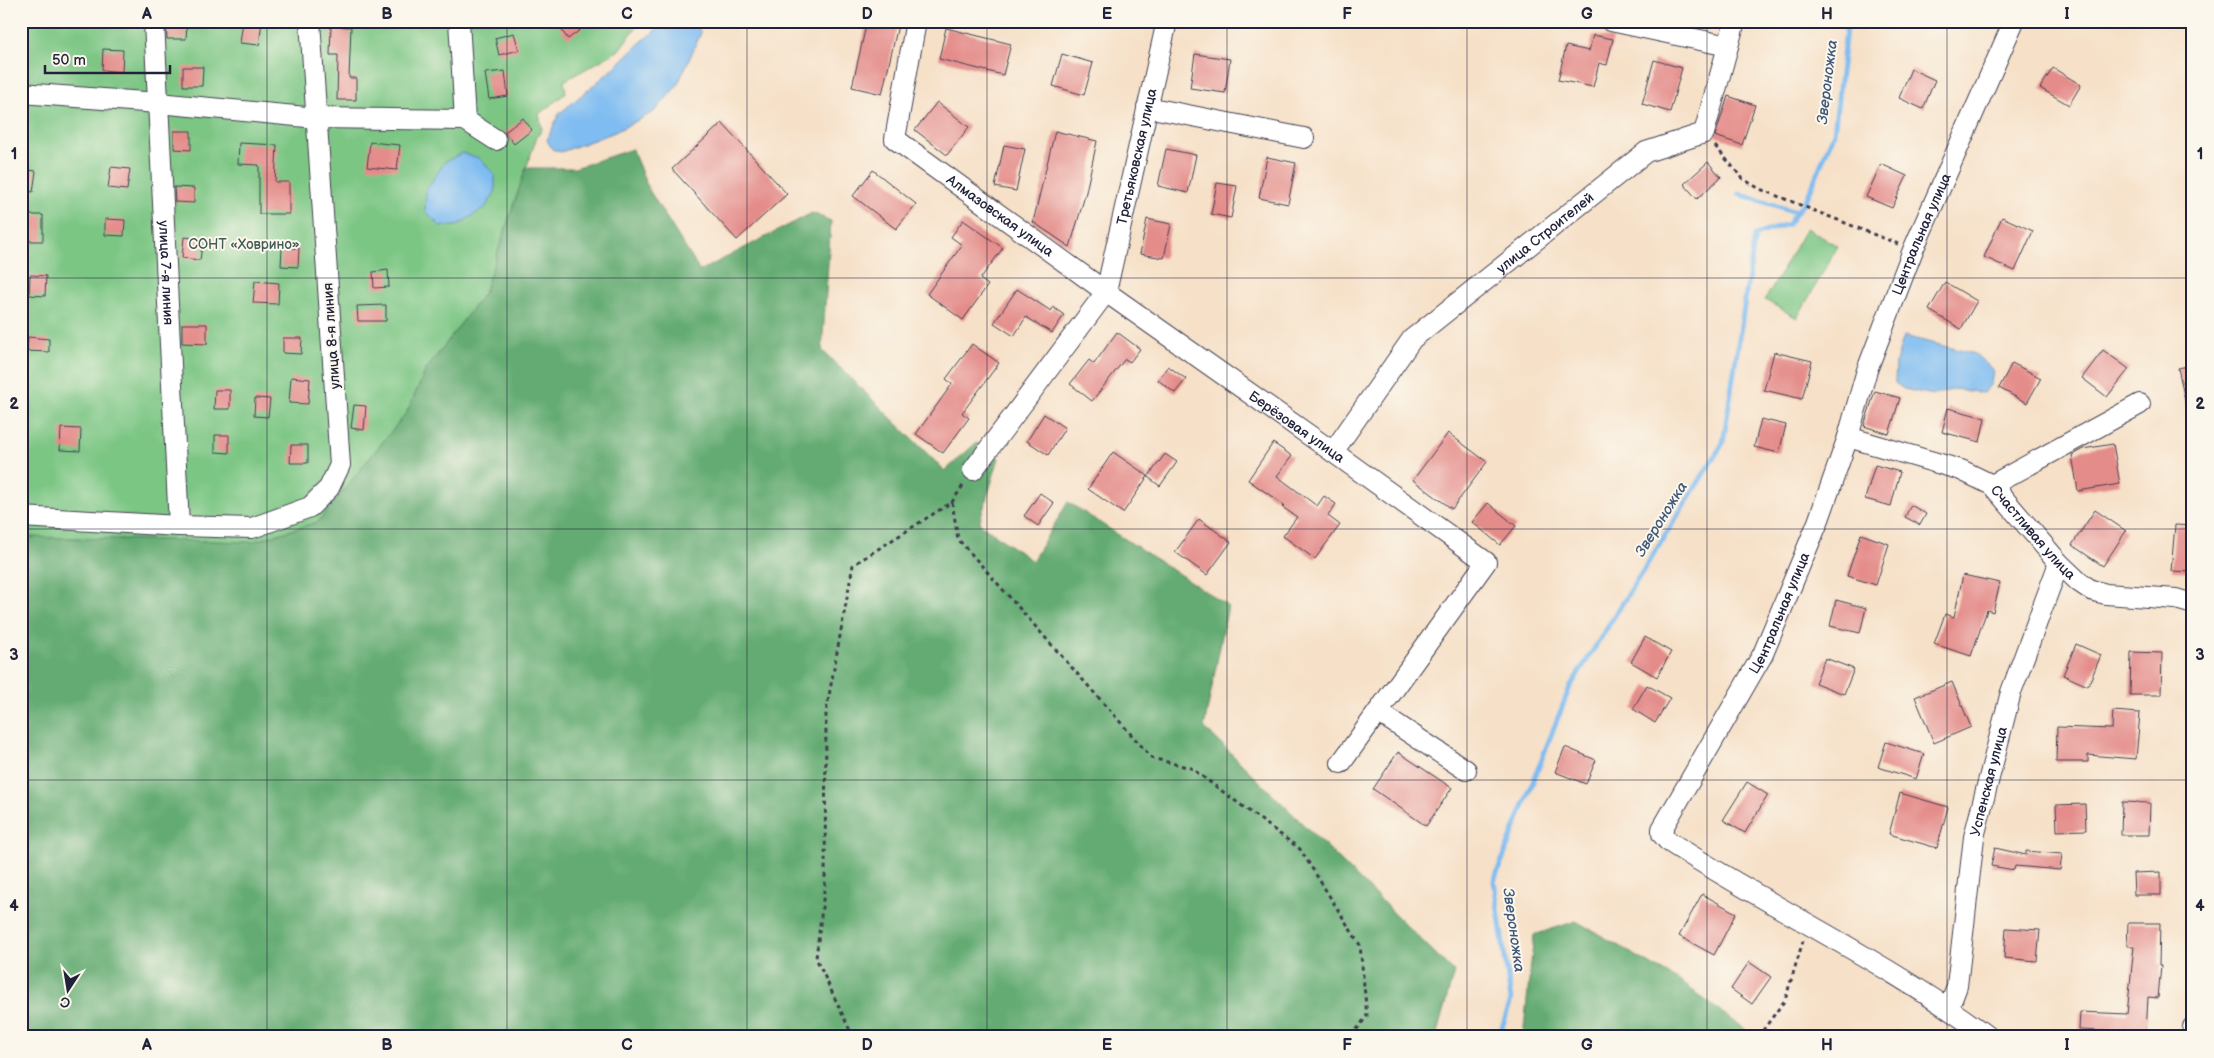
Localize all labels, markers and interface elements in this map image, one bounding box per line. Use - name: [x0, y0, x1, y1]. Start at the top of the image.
- text: A: [141, 5, 152, 24]
- text: B: [381, 5, 393, 24]
- text: C: [621, 5, 633, 24]
- text: D: [861, 5, 873, 24]
- text: E: [1102, 5, 1112, 24]
- text: F: [1342, 5, 1352, 24]
- text: G: [1581, 5, 1593, 24]
- text: H: [1821, 5, 1833, 24]
- text: I: [2064, 5, 2070, 24]
- water label: Звероножка: [1813, 39, 1842, 125]
- scale bar: [45, 42, 170, 74]
- text: 50 m: [52, 51, 86, 70]
- street label: Третьяковская улица: [1113, 86, 1161, 227]
- text: 1: [11, 145, 17, 164]
- text: 1: [2197, 145, 2203, 164]
- street label: Центральная улица: [1889, 170, 1955, 297]
- street label: Алмазовская улица: [942, 171, 1057, 261]
- street label: улица Строителей: [1493, 189, 1597, 277]
- street label: улица 7-я линия: [155, 220, 177, 326]
- park label: СОНТ «Ховрино»: [188, 236, 300, 253]
- street label: улица 8-я линия: [319, 282, 344, 390]
- street label: Берёзовая улица: [1245, 387, 1348, 467]
- text: 2: [9, 395, 19, 414]
- text: 2: [2195, 395, 2205, 414]
- water label: Звероножка: [1631, 478, 1692, 560]
- street label: Счастливая улица: [1987, 482, 2080, 584]
- street label: Центральная улица: [1746, 549, 1814, 677]
- text: 3: [9, 646, 19, 665]
- text: 3: [2195, 646, 2205, 665]
- street label: Успенская улица: [1967, 724, 2011, 838]
- water label: Звероножка: [1498, 887, 1529, 974]
- text: 4: [9, 897, 19, 916]
- text: 4: [2195, 897, 2205, 916]
- north arrow: [42, 966, 92, 1016]
- text: С: [59, 993, 72, 1012]
- text: A: [141, 1036, 152, 1055]
- text: B: [381, 1036, 393, 1055]
- text: C: [621, 1036, 633, 1055]
- text: D: [861, 1036, 873, 1055]
- text: E: [1102, 1036, 1112, 1055]
- text: F: [1342, 1036, 1352, 1055]
- text: G: [1581, 1036, 1593, 1055]
- text: H: [1821, 1036, 1833, 1055]
- text: I: [2064, 1036, 2070, 1055]

